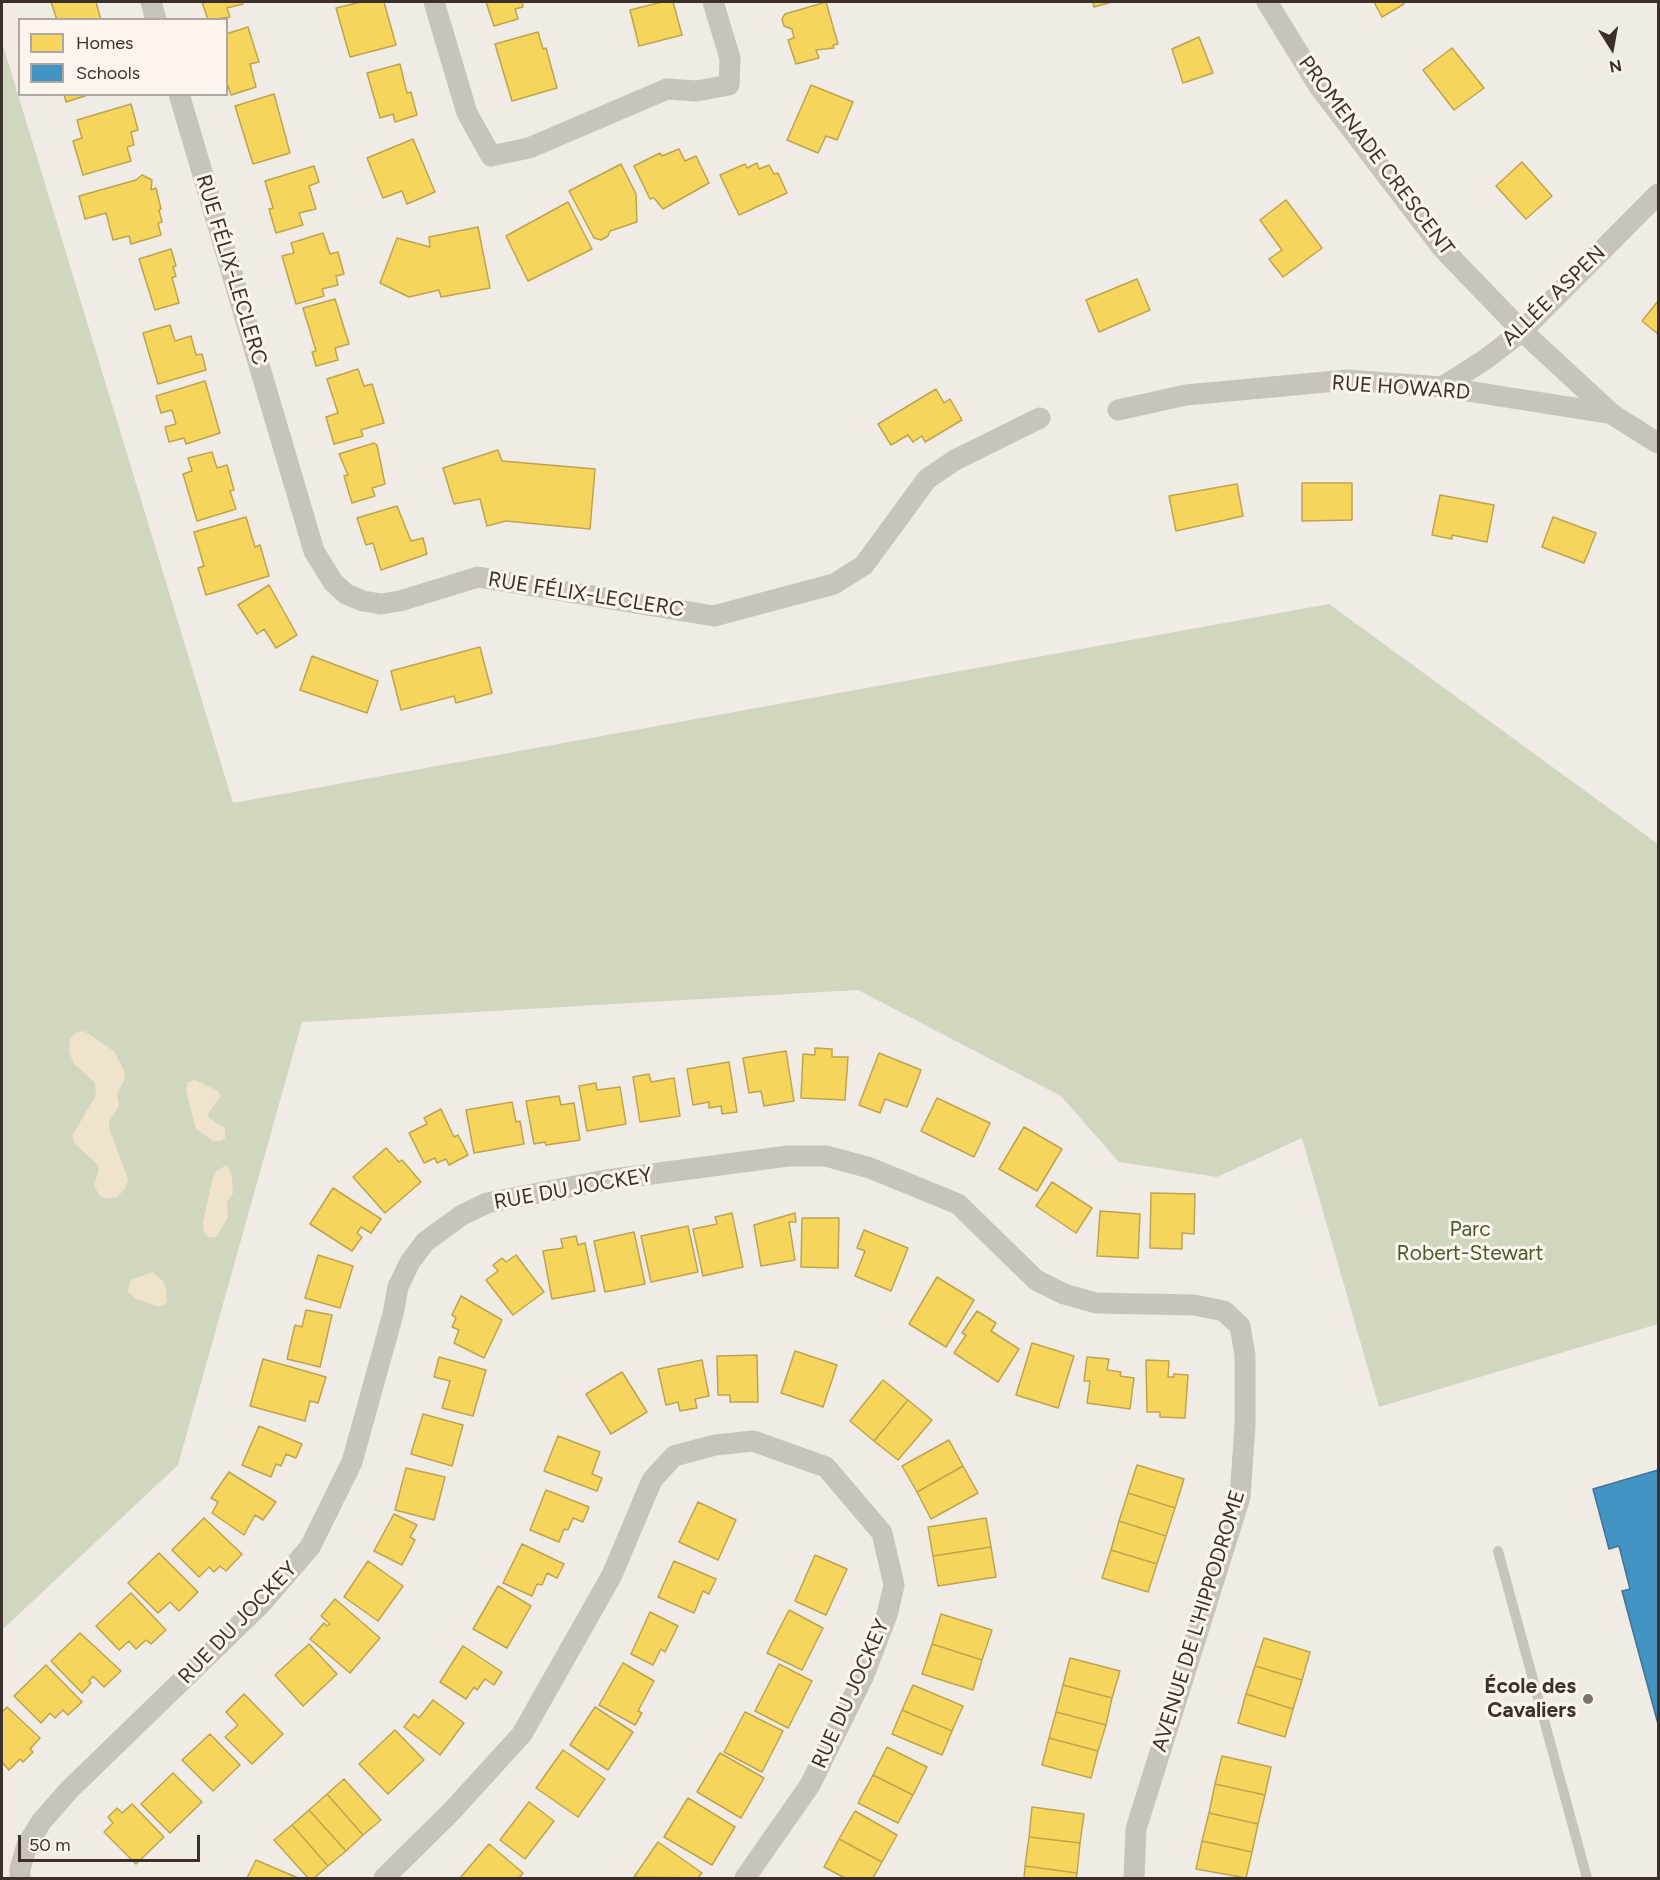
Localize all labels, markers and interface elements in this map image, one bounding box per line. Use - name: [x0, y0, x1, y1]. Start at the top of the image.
- legend: [18, 18, 228, 96]
- north arrow: [1582, 18, 1642, 78]
- text: Homes: [76, 32, 134, 54]
- street label: PROMENADE CRESCENT: [1293, 51, 1459, 261]
- text: N: [1608, 56, 1623, 77]
- text: Schools: [76, 62, 140, 84]
- street label: RUE FÉLIX-LECLERC: [190, 172, 272, 368]
- street label: ALLÉE ASPEN: [1497, 240, 1611, 352]
- street label: RUE HOWARD: [1331, 371, 1471, 405]
- street label: RUE FÉLIX-LECLERC: [486, 567, 686, 623]
- street label: RUE DU JOCKEY: [492, 1163, 654, 1215]
- park label: Parc Robert-Stewart: [1397, 1217, 1543, 1267]
- street label: AVENUE DE L'HIPPODROME: [1147, 1487, 1251, 1755]
- street label: RUE DU JOCKEY: [173, 1557, 303, 1689]
- street label: RUE DU JOCKEY: [807, 1616, 895, 1772]
- place label: École des Cavaliers: [1484, 1674, 1576, 1724]
- marker: École des Cavaliers: [1581, 1692, 1595, 1706]
- scale bar: [21, 1823, 202, 1861]
- text: 50 m: [29, 1834, 71, 1856]

